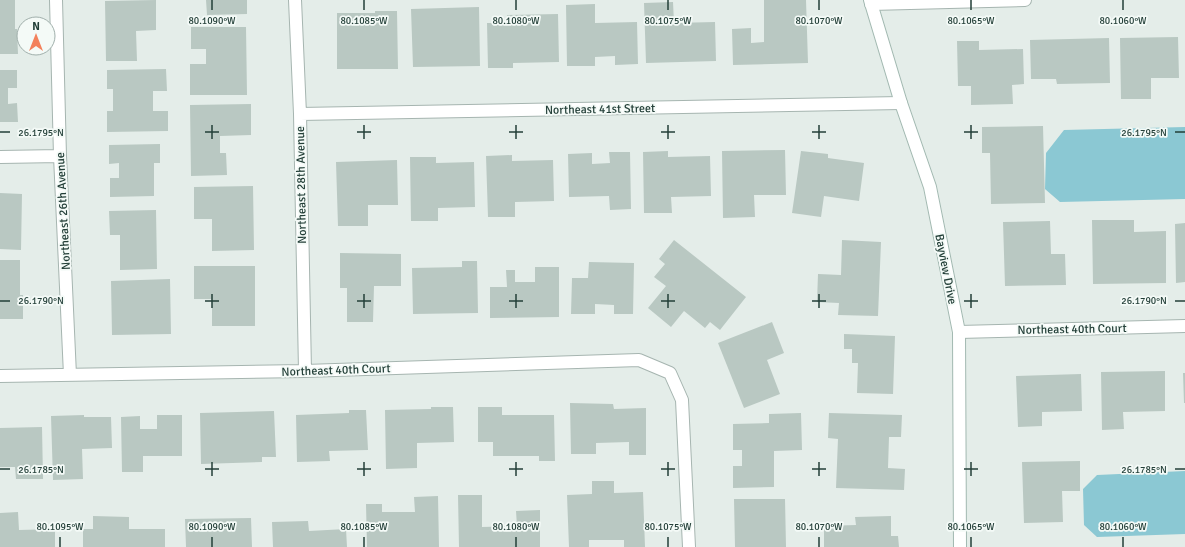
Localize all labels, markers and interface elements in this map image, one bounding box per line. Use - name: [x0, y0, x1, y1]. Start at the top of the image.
- text: 80.1090°W: [188, 15, 236, 27]
- text: 80.1085°W: [340, 15, 388, 27]
- text: 80.1080°W: [492, 15, 540, 27]
- text: 80.1075°W: [644, 15, 692, 27]
- text: 80.1070°W: [795, 15, 843, 27]
- text: 80.1065°W: [947, 15, 995, 27]
- text: 80.1060°W: [1099, 15, 1147, 27]
- north arrow: [16, 16, 56, 56]
- text: N: [32, 20, 40, 33]
- street label: Northeast 41st Street: [545, 101, 655, 118]
- street label: Northeast 28th Avenue: [293, 126, 310, 244]
- text: 26.1795°N: [18, 127, 64, 139]
- text: 26.1795°N: [1121, 127, 1167, 139]
- street label: Northeast 26th Avenue: [53, 152, 74, 270]
- street label: Bayview Drive: [931, 233, 960, 306]
- text: 26.1790°N: [18, 295, 64, 307]
- text: 26.1790°N: [1121, 295, 1167, 307]
- street label: Northeast 40th Court: [1017, 321, 1127, 338]
- street label: Northeast 40th Court: [281, 361, 391, 380]
- text: 26.1785°N: [18, 464, 64, 476]
- text: 26.1785°N: [1121, 464, 1167, 476]
- text: 80.1095°W: [36, 521, 84, 533]
- text: 80.1090°W: [188, 521, 236, 533]
- text: 80.1085°W: [340, 521, 388, 533]
- text: 80.1080°W: [492, 521, 540, 533]
- text: 80.1075°W: [644, 521, 692, 533]
- text: 80.1070°W: [795, 521, 843, 533]
- text: 80.1065°W: [947, 521, 995, 533]
- text: 80.1060°W: [1099, 521, 1147, 533]

